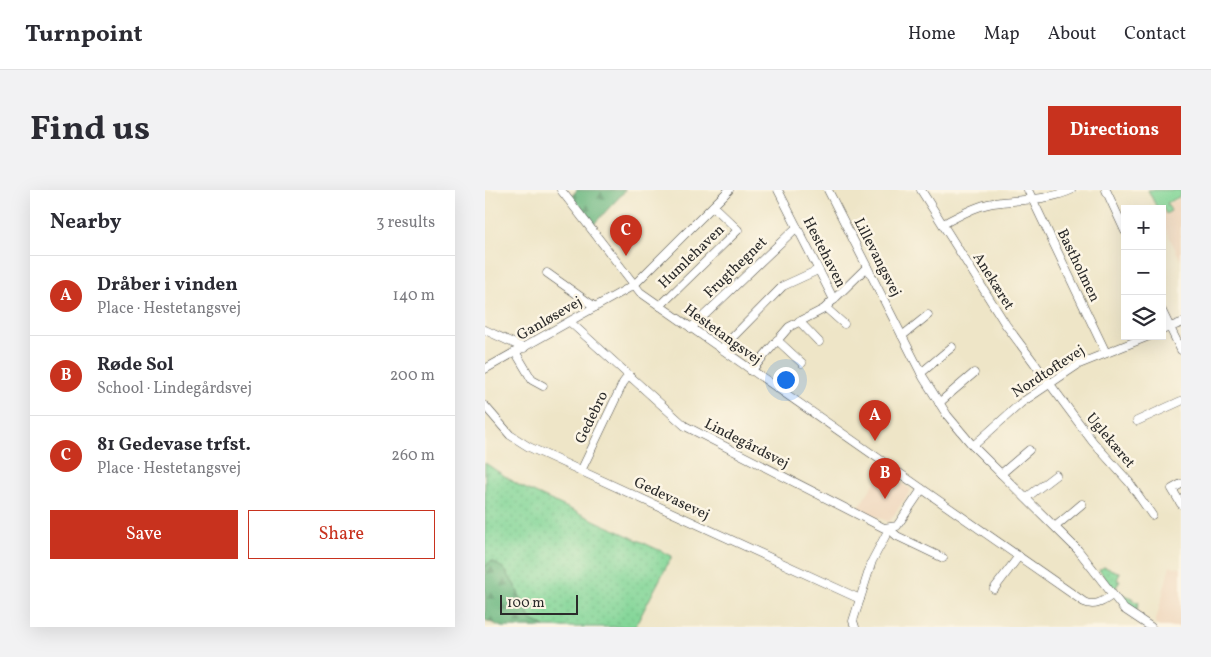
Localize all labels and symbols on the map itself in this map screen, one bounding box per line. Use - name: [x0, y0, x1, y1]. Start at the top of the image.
- street label: Hestehaven: [797, 214, 850, 292]
- pin: C: [610, 215, 642, 256]
- street label: Lillevangsvej: [848, 215, 906, 301]
- street label: Humlehaven: [654, 220, 730, 294]
- street label: Bastholmen: [1051, 226, 1104, 306]
- street label: Frugthegnet: [700, 233, 772, 304]
- street label: Anekæret: [967, 249, 1019, 314]
- street label: Ganløsevej: [513, 292, 586, 346]
- street label: Hestetangsvej: [679, 300, 765, 371]
- street label: Nordtoftevej: [1008, 341, 1089, 404]
- your location: [773, 367, 799, 393]
- street label: Gedebro: [571, 388, 614, 447]
- pin: A: [859, 400, 891, 441]
- street label: Uglekæret: [1080, 409, 1139, 473]
- street label: Lindegårdsvej: [700, 414, 792, 475]
- pin: B: [869, 458, 901, 499]
- street label: Gedevasevej: [630, 473, 713, 526]
- scale bar: [500, 592, 577, 615]

